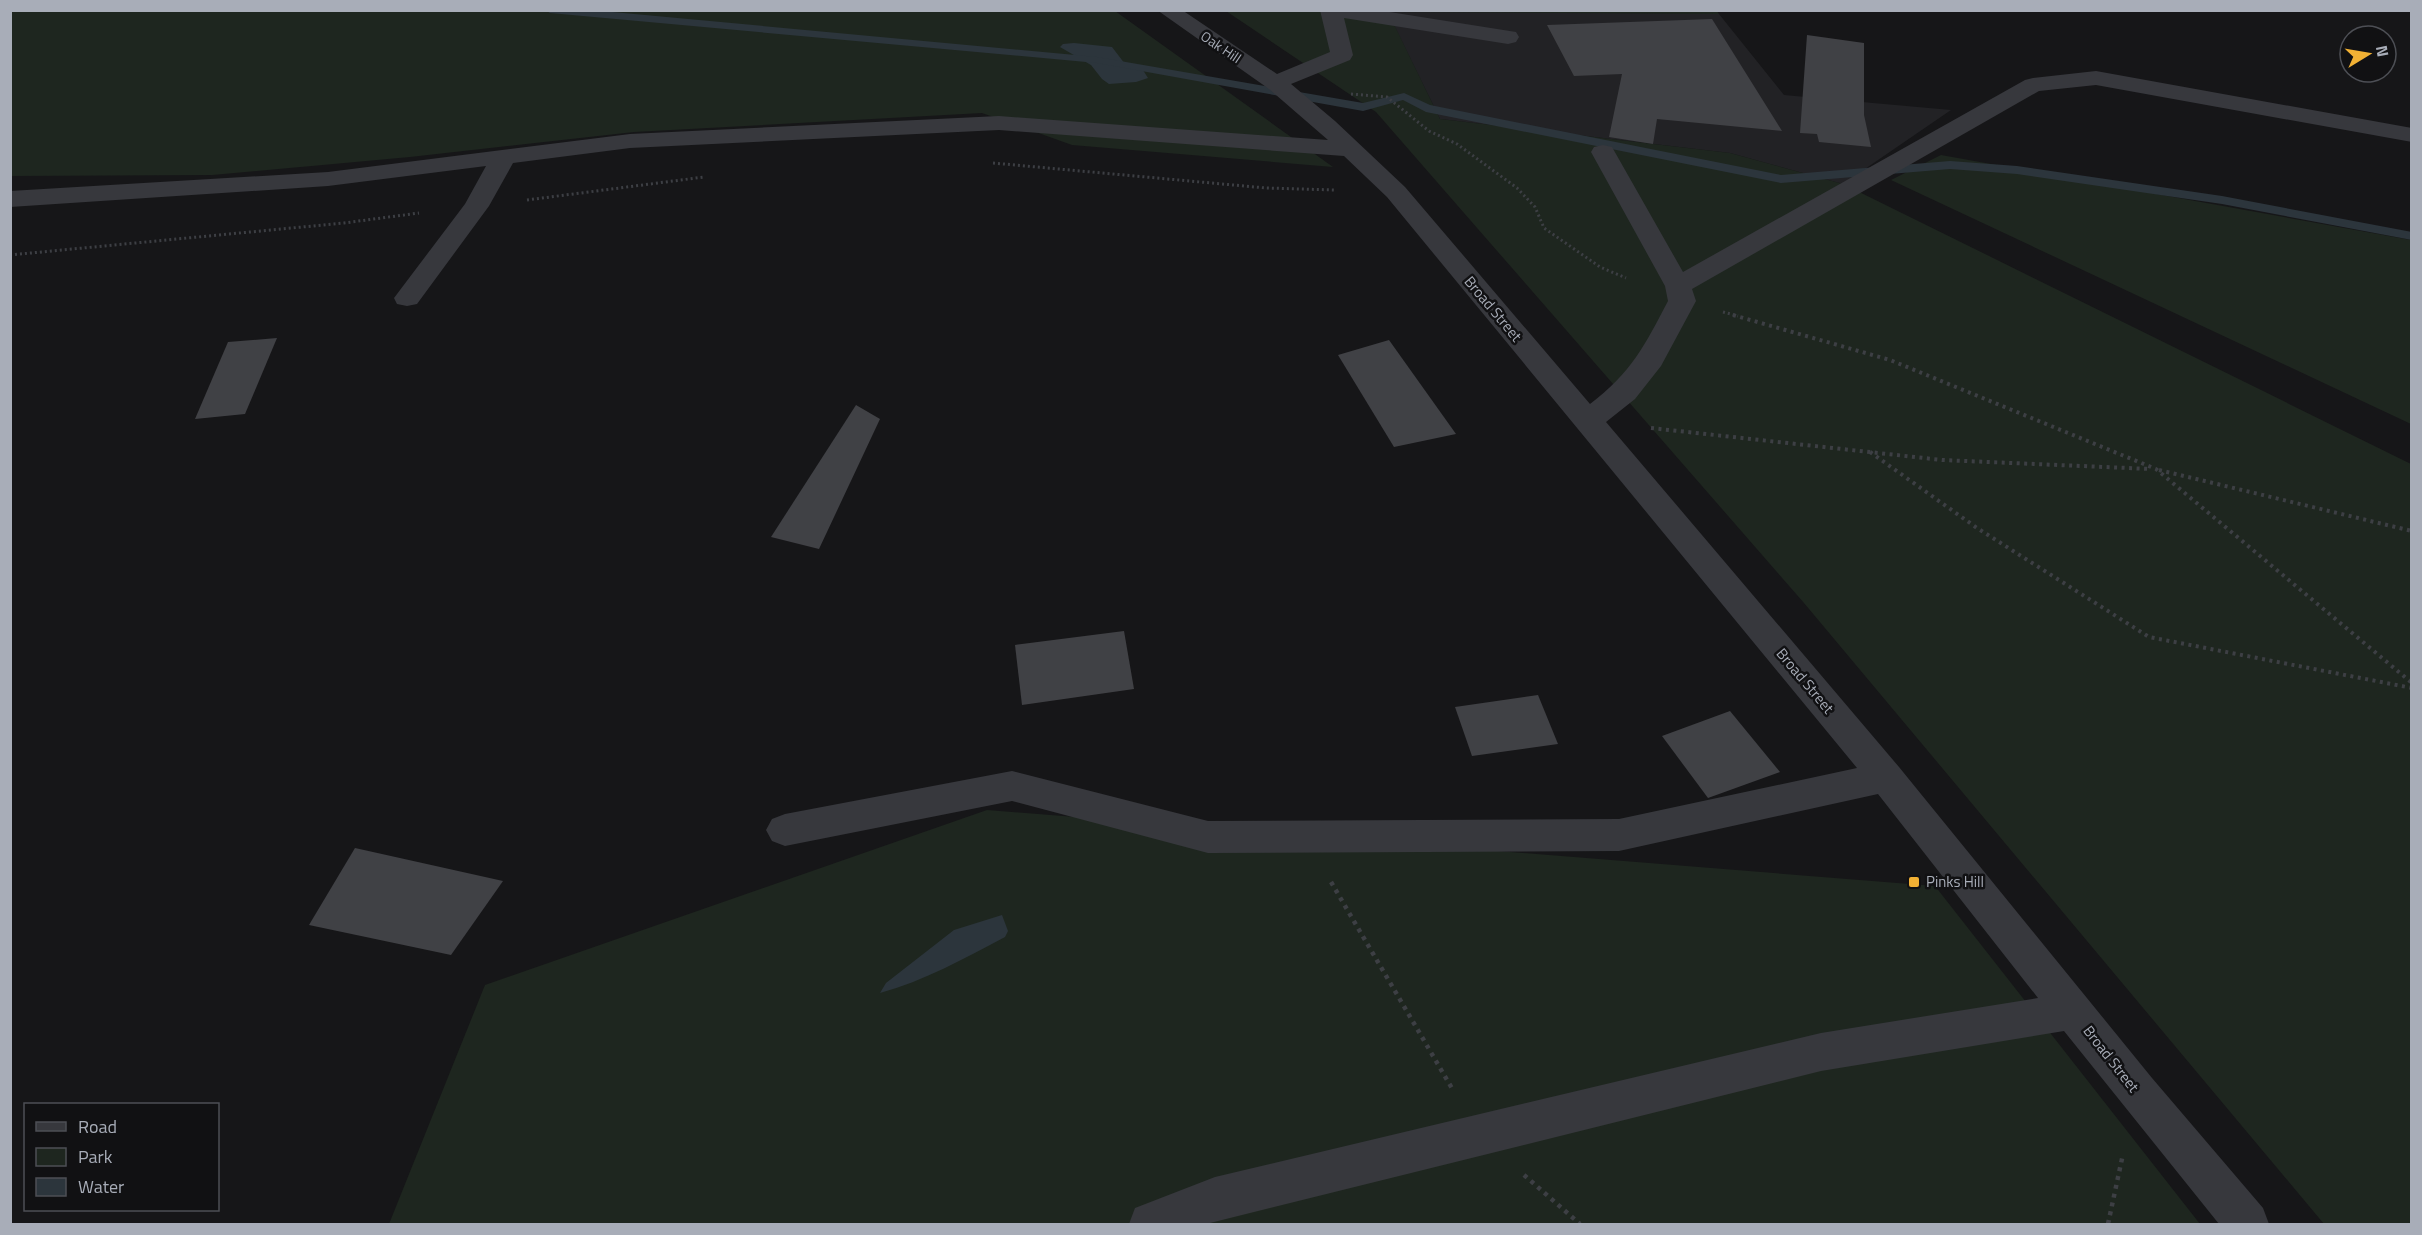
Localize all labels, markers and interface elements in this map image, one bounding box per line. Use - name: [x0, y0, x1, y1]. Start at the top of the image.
- north arrow: [2338, 24, 2398, 84]
- street label: Oak Hill: [1197, 25, 1246, 68]
- text: N: [2370, 43, 2396, 59]
- street label: Broad Street: [1459, 271, 1528, 347]
- street label: Broad Street: [1771, 643, 1840, 719]
- place label: Pinks Hill: [1926, 870, 1984, 893]
- marker: Pinks Hill: [1907, 875, 1921, 889]
- street label: Broad Street: [2078, 1020, 2145, 1098]
- legend: [24, 1103, 219, 1211]
- text: Road: [78, 1113, 117, 1140]
- text: Park: [78, 1143, 113, 1170]
- text: Water: [78, 1173, 124, 1200]

